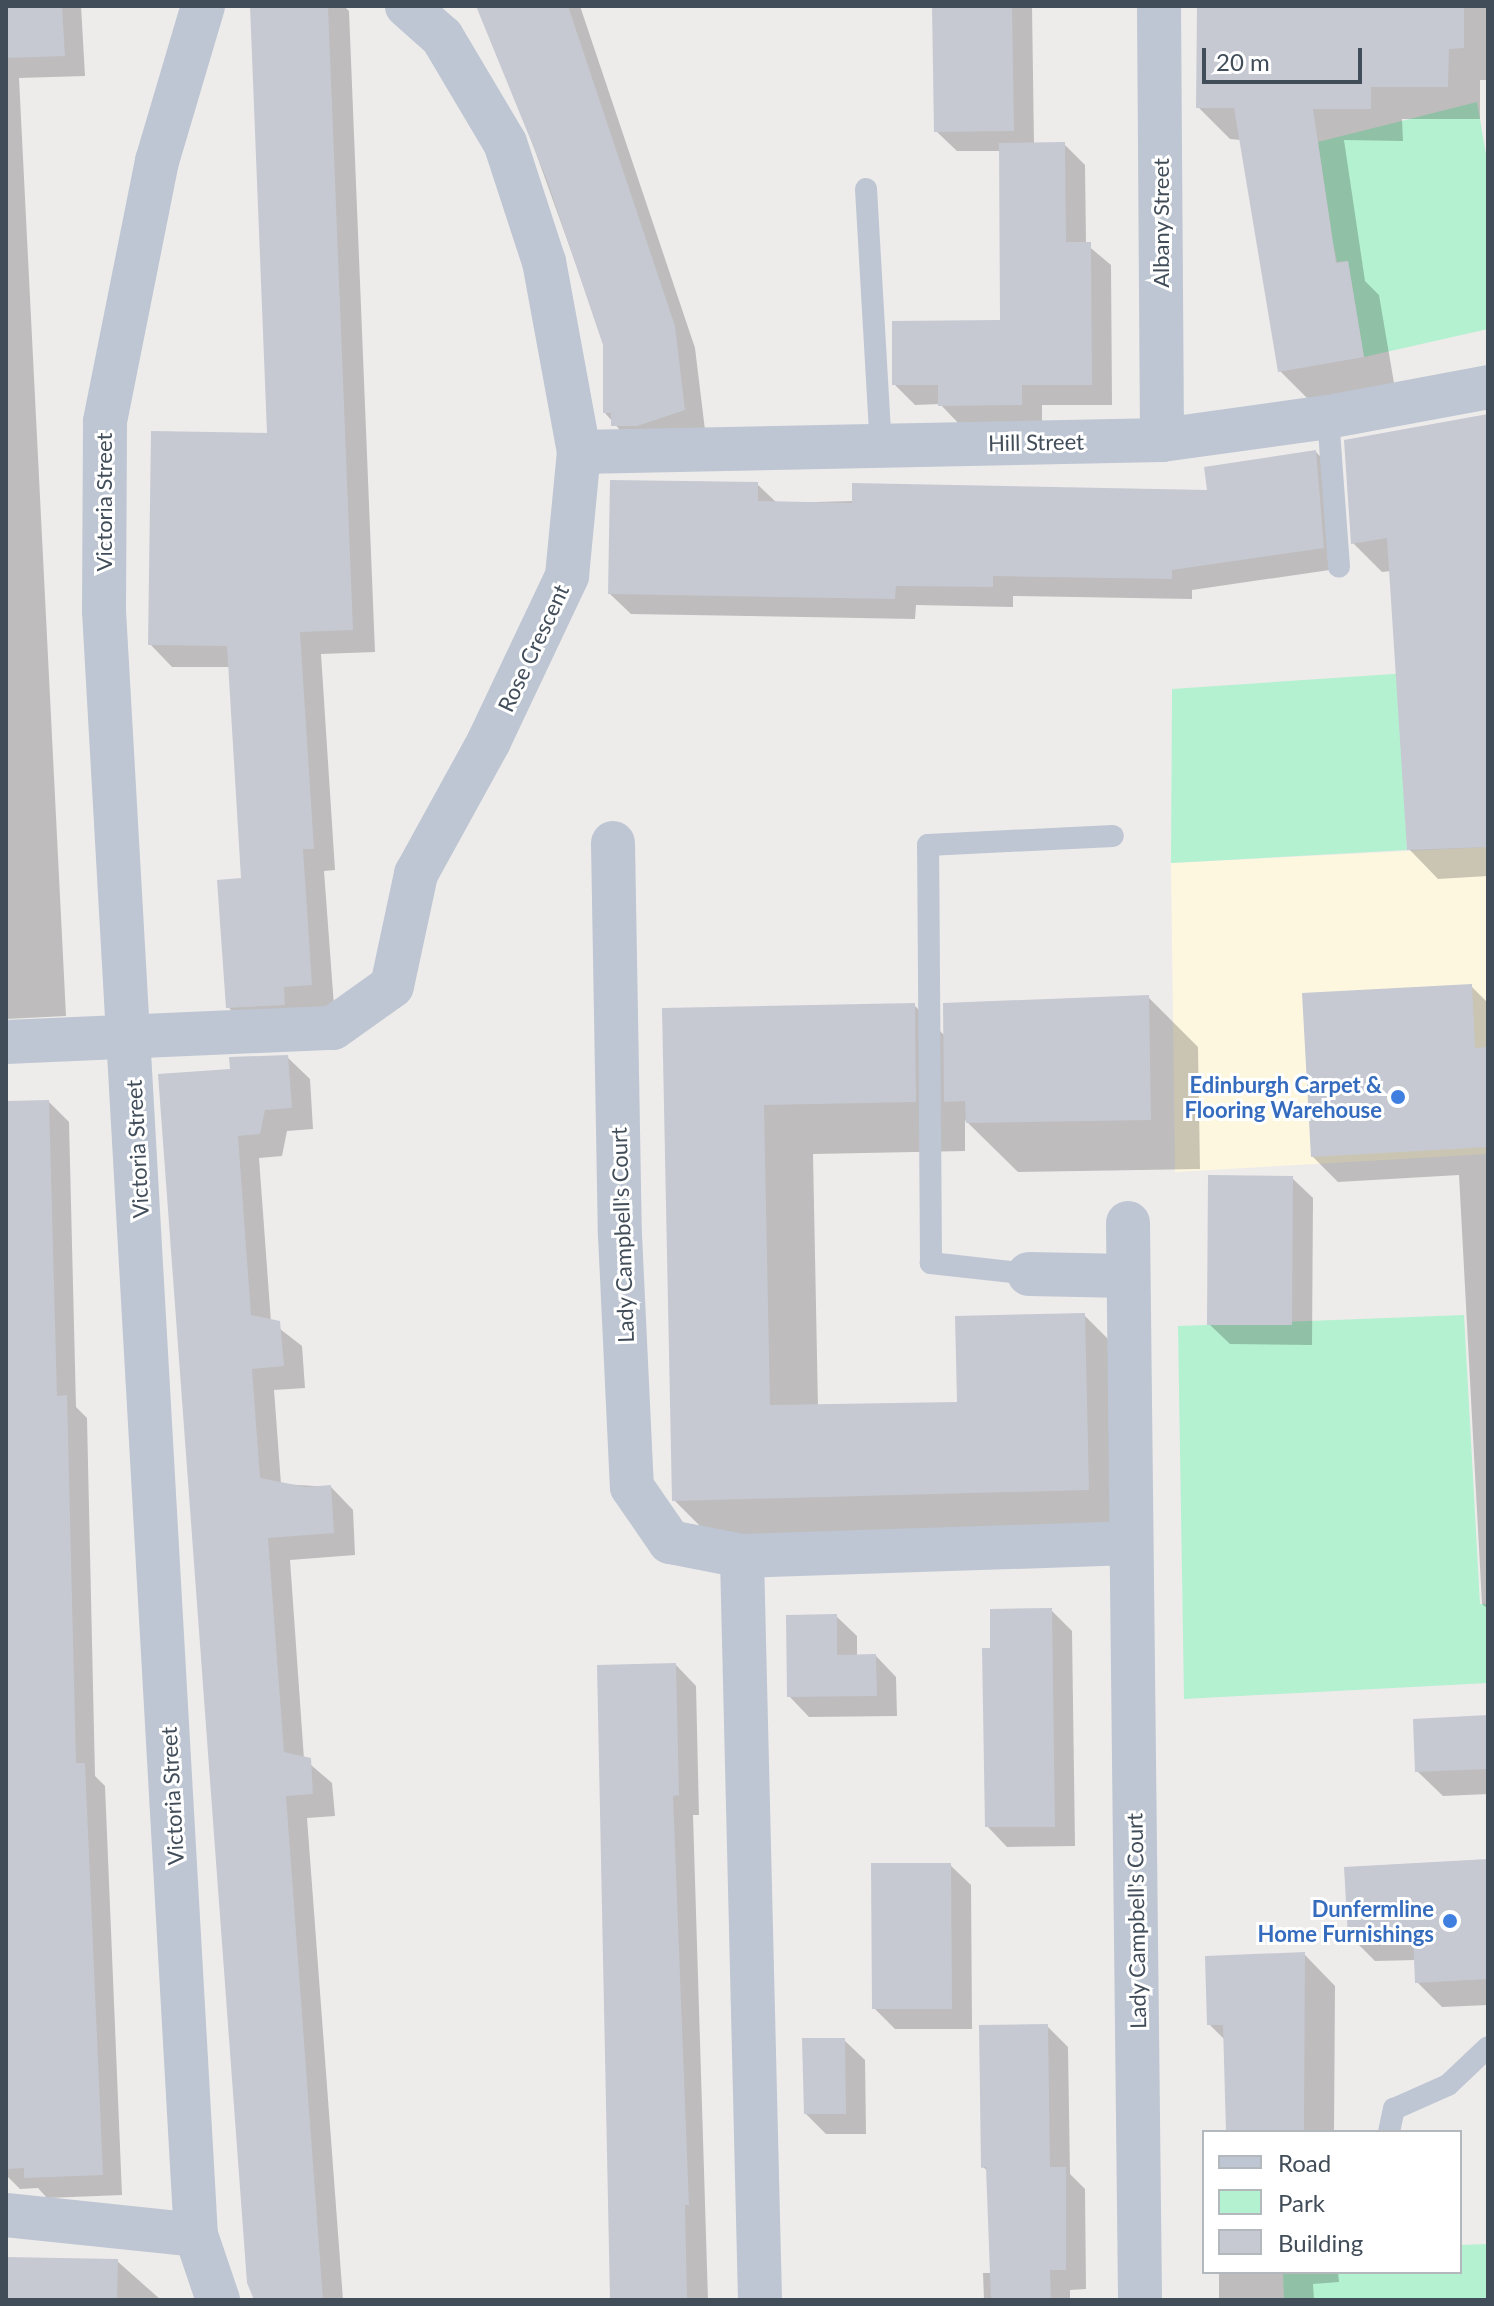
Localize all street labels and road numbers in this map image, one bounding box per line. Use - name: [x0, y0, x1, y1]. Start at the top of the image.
- street label: Albany Street: [1148, 158, 1174, 288]
- street label: Hill Street: [988, 428, 1084, 456]
- street label: Victoria Street: [91, 433, 117, 571]
- street label: Rose Crescent: [492, 580, 574, 716]
- street label: Victoria Street: [120, 1079, 154, 1219]
- street label: Lady Campbell's Court: [605, 1126, 639, 1344]
- street label: Victoria Street: [155, 1726, 189, 1866]
- street label: Lady Campbell's Court: [1121, 1813, 1151, 2029]

